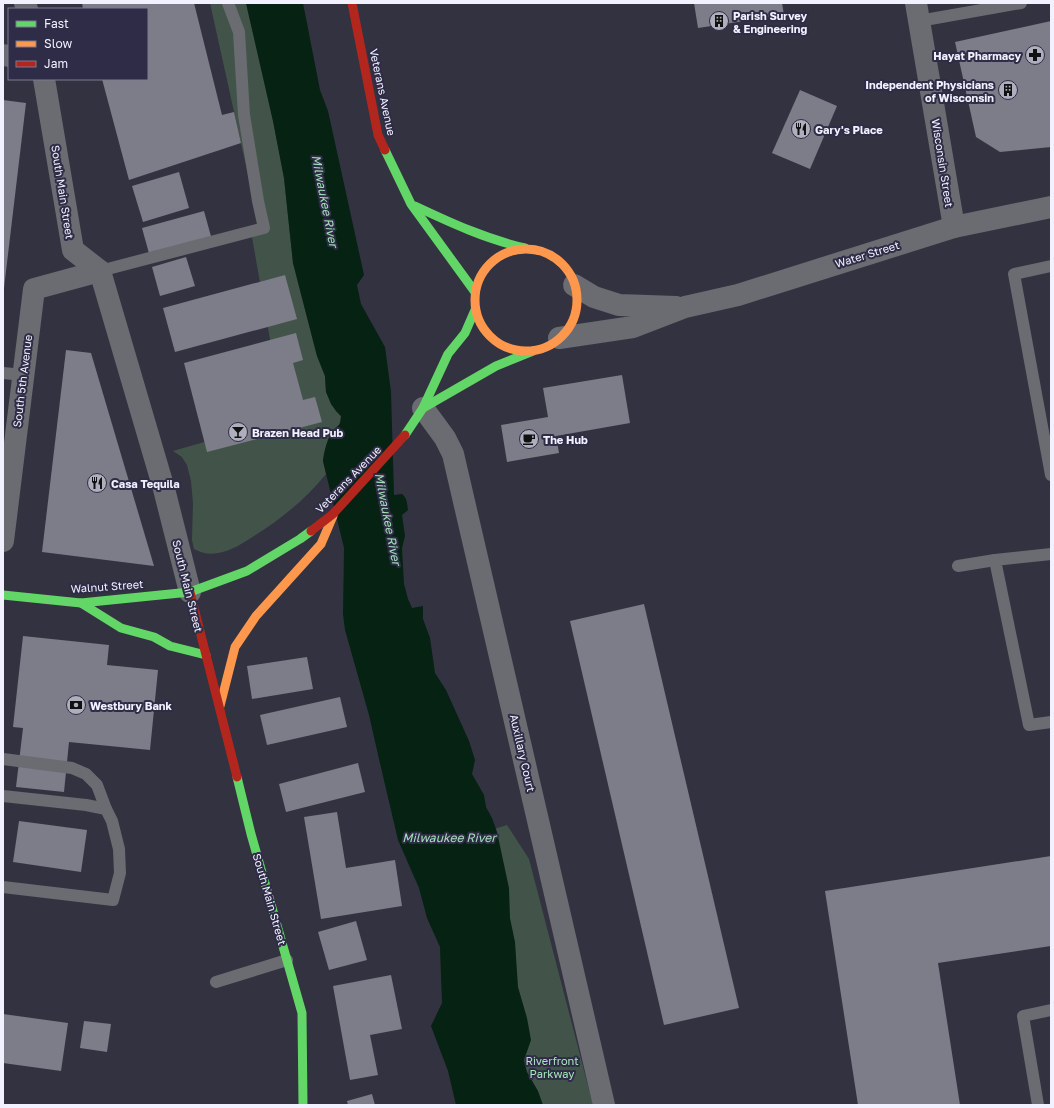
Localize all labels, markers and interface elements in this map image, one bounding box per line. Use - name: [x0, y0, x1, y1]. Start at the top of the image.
- legend: [8, 8, 148, 80]
- place label: Parish Survey & Engineering: [733, 9, 808, 35]
- building icon: Parish Survey & Engineering: [708, 10, 730, 32]
- text: Fast: [44, 16, 69, 31]
- text: Slow: [44, 36, 72, 51]
- pharmacy icon: Hayat Pharmacy: [1024, 44, 1046, 66]
- street label: Veterans Avenue: [367, 47, 399, 137]
- place label: Hayat Pharmacy: [933, 49, 1021, 62]
- text: Jam: [44, 56, 68, 71]
- place label: Independent Physicians of Wisconsin: [865, 78, 994, 104]
- building icon: Independent Physicians of Wisconsin: [997, 79, 1019, 101]
- restaurant icon: Gary's Place: [790, 118, 812, 140]
- street label: Wisconsin Street: [930, 118, 956, 208]
- place label: Gary's Place: [815, 123, 883, 136]
- street label: South Main Street: [49, 144, 77, 240]
- water label: Milwaukee River: [309, 154, 342, 251]
- street label: Water Street: [833, 238, 901, 270]
- street label: South 5th Avenue: [10, 334, 34, 428]
- bar icon: Brazen Head Pub: [227, 421, 249, 443]
- place label: Brazen Head Pub: [252, 426, 343, 439]
- cafe icon: The Hub: [518, 428, 540, 450]
- place label: The Hub: [543, 433, 588, 446]
- street label: Veterans Avenue: [313, 443, 383, 515]
- restaurant icon: Casa Tequila: [86, 472, 108, 494]
- water label: Milwaukee River: [372, 472, 405, 569]
- place label: Casa Tequila: [111, 477, 180, 490]
- street label: South Main Street: [170, 538, 206, 634]
- street label: Walnut Street: [70, 577, 144, 595]
- bank icon: Westbury Bank: [65, 694, 87, 716]
- place label: Westbury Bank: [90, 699, 172, 712]
- street label: Auxillary Court: [508, 713, 538, 793]
- water label: Milwaukee River: [402, 830, 498, 845]
- street label: South Main Street: [251, 852, 289, 946]
- park label: Riverfront Parkway: [525, 1054, 579, 1080]

